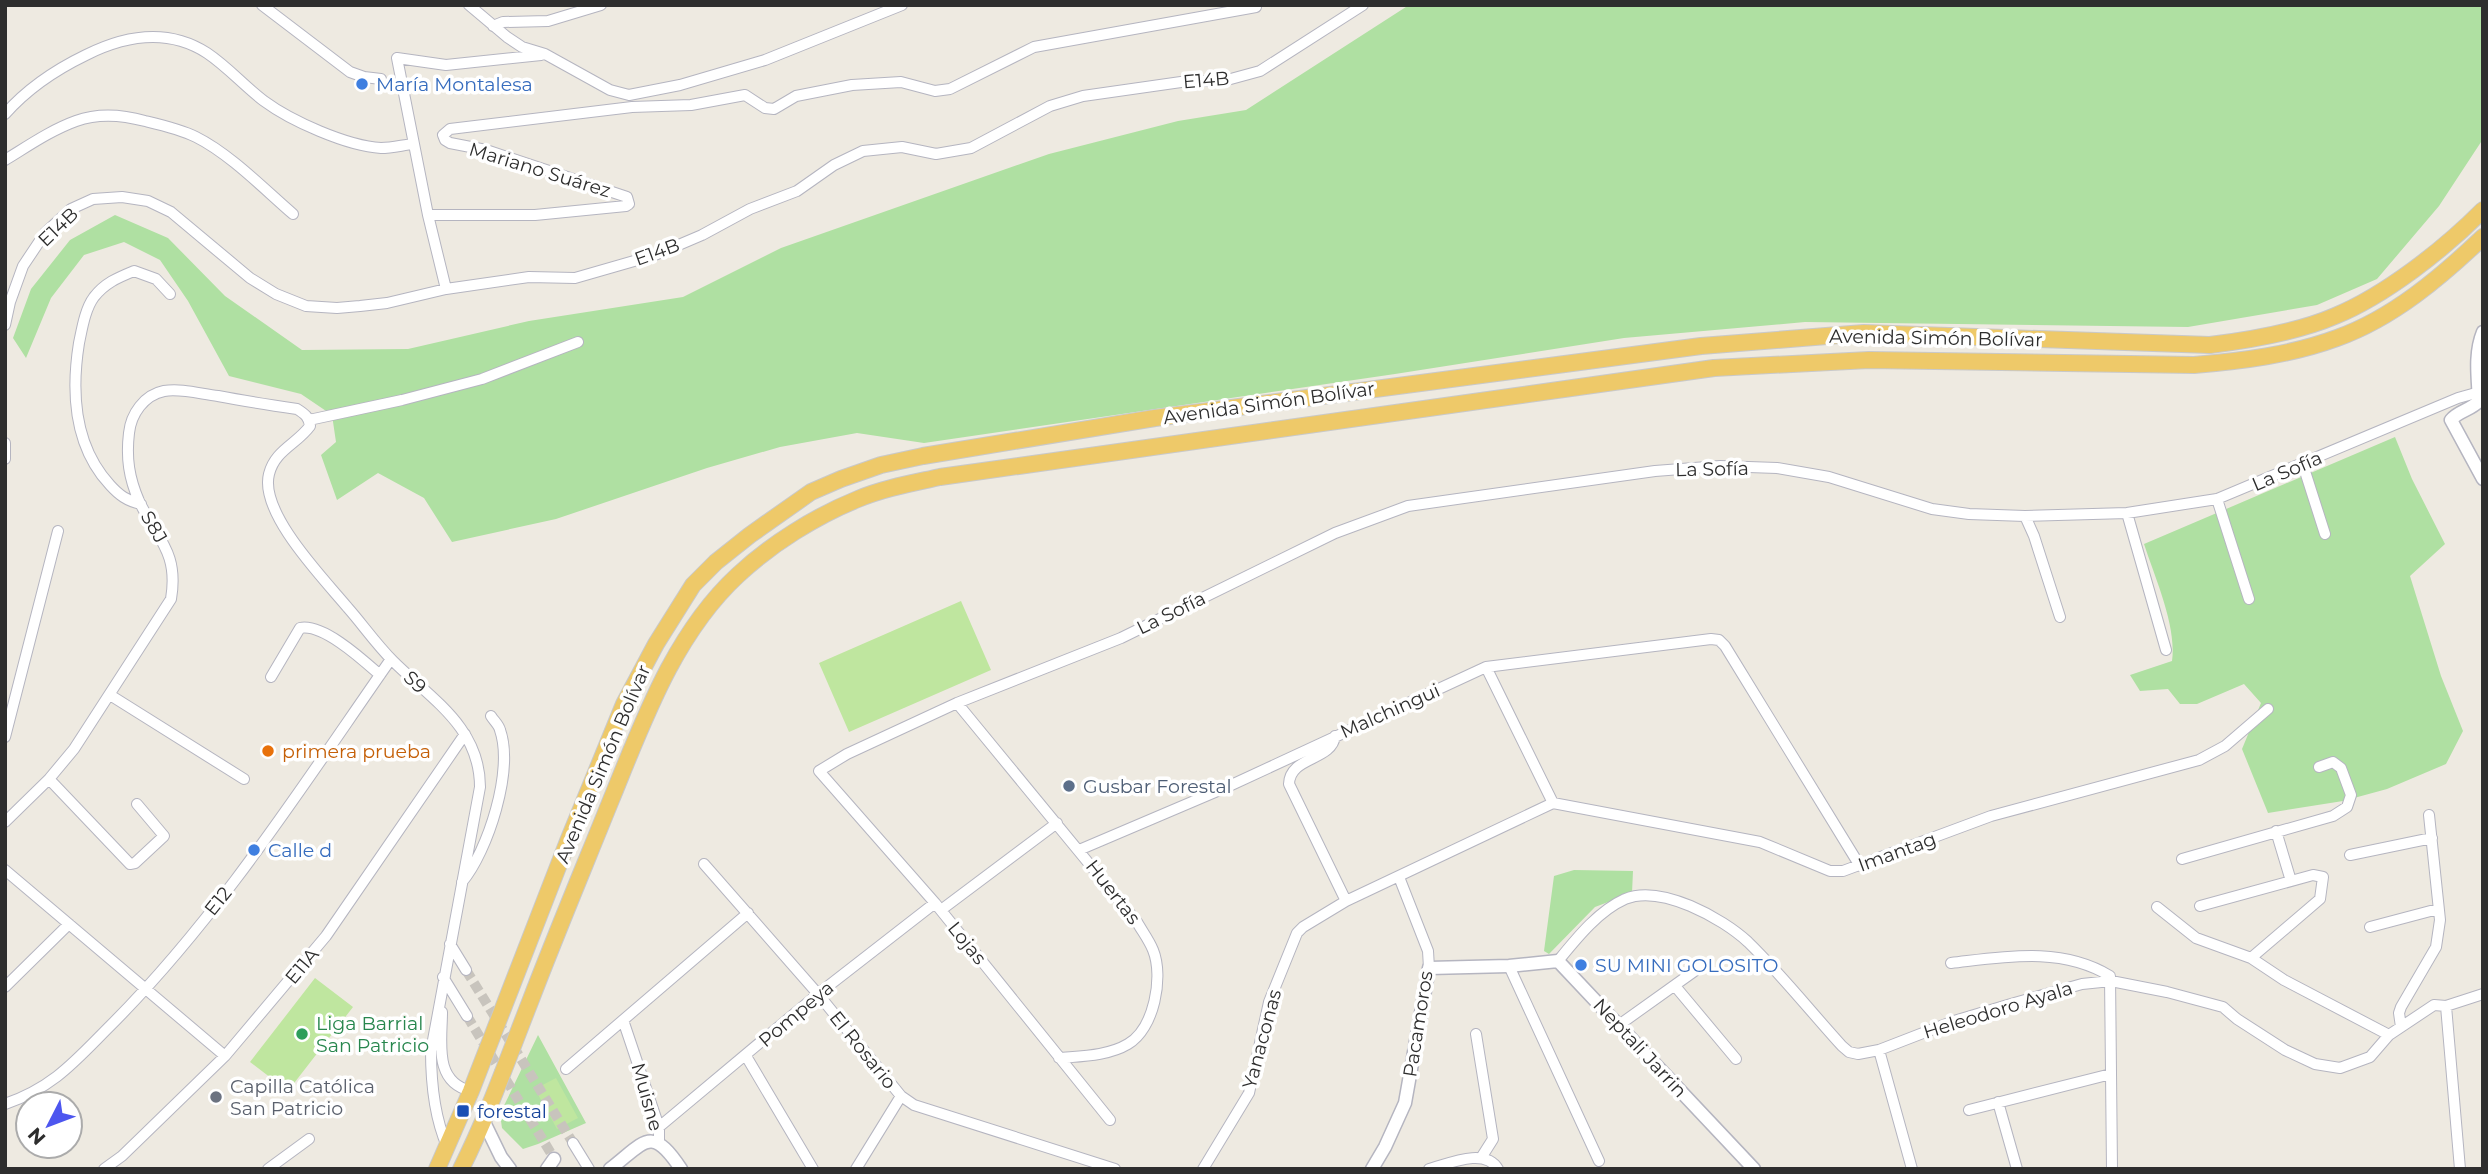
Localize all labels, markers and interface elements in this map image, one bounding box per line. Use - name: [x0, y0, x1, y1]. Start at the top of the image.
- street label: E14B: [1182, 67, 1230, 93]
- place label: María Montalesa: [376, 73, 533, 96]
- marker: María Montalesa: [354, 76, 370, 92]
- street label: Mariano Suárez: [466, 138, 614, 202]
- street label: E14B: [33, 203, 83, 251]
- street label: E14B: [631, 233, 683, 271]
- street label: Avenida Simón Bolívar: [1829, 325, 2043, 351]
- street label: Avenida Simón Bolívar: [1162, 377, 1376, 429]
- street label: La Sofía: [2249, 446, 2325, 496]
- street label: La Sofía: [1675, 457, 1749, 481]
- street label: S8J: [136, 507, 172, 547]
- street label: La Sofía: [1133, 586, 1209, 640]
- street label: Avenida Simón Bolívar: [551, 661, 655, 867]
- street label: S9: [399, 666, 431, 698]
- street label: Malchingui: [1337, 679, 1443, 743]
- place label: primera prueba: [282, 740, 431, 763]
- marker: primera prueba: [260, 743, 276, 759]
- place label: Gusbar Forestal: [1083, 775, 1232, 798]
- marker: Gusbar Forestal: [1061, 778, 1077, 794]
- street label: Imantag: [1855, 827, 1939, 877]
- place label: Calle d: [268, 839, 332, 862]
- marker: Calle d: [246, 842, 262, 858]
- street label: Huertas: [1081, 855, 1145, 929]
- street label: E12: [200, 882, 237, 920]
- street label: Lojas: [943, 917, 991, 969]
- street label: E11A: [280, 943, 324, 989]
- place label: SU MINI GOLOSITO: [1595, 954, 1778, 977]
- marker: SU MINI GOLOSITO: [1573, 957, 1589, 973]
- street label: Pacamoros: [1398, 969, 1438, 1079]
- street label: Pompeya: [754, 976, 838, 1052]
- street label: Heleodoro Ayala: [1920, 976, 2076, 1044]
- street label: Yanaconas: [1238, 987, 1286, 1091]
- street label: Neptali Jarrin: [1588, 994, 1692, 1102]
- street label: El Rosario: [825, 1006, 901, 1094]
- place label: Liga Barrial San Patricio: [316, 1012, 429, 1057]
- marker: Liga Barrial San Patricio: [294, 1026, 310, 1042]
- street label: Muisne: [626, 1060, 668, 1134]
- place label: Capilla Católica San Patricio: [230, 1075, 375, 1120]
- marker: Capilla Católica San Patricio: [208, 1089, 224, 1105]
- north arrow: [14, 1090, 84, 1160]
- place label: forestal: [477, 1100, 547, 1123]
- marker: forestal: [455, 1103, 471, 1119]
- text: N: [23, 1123, 50, 1149]

